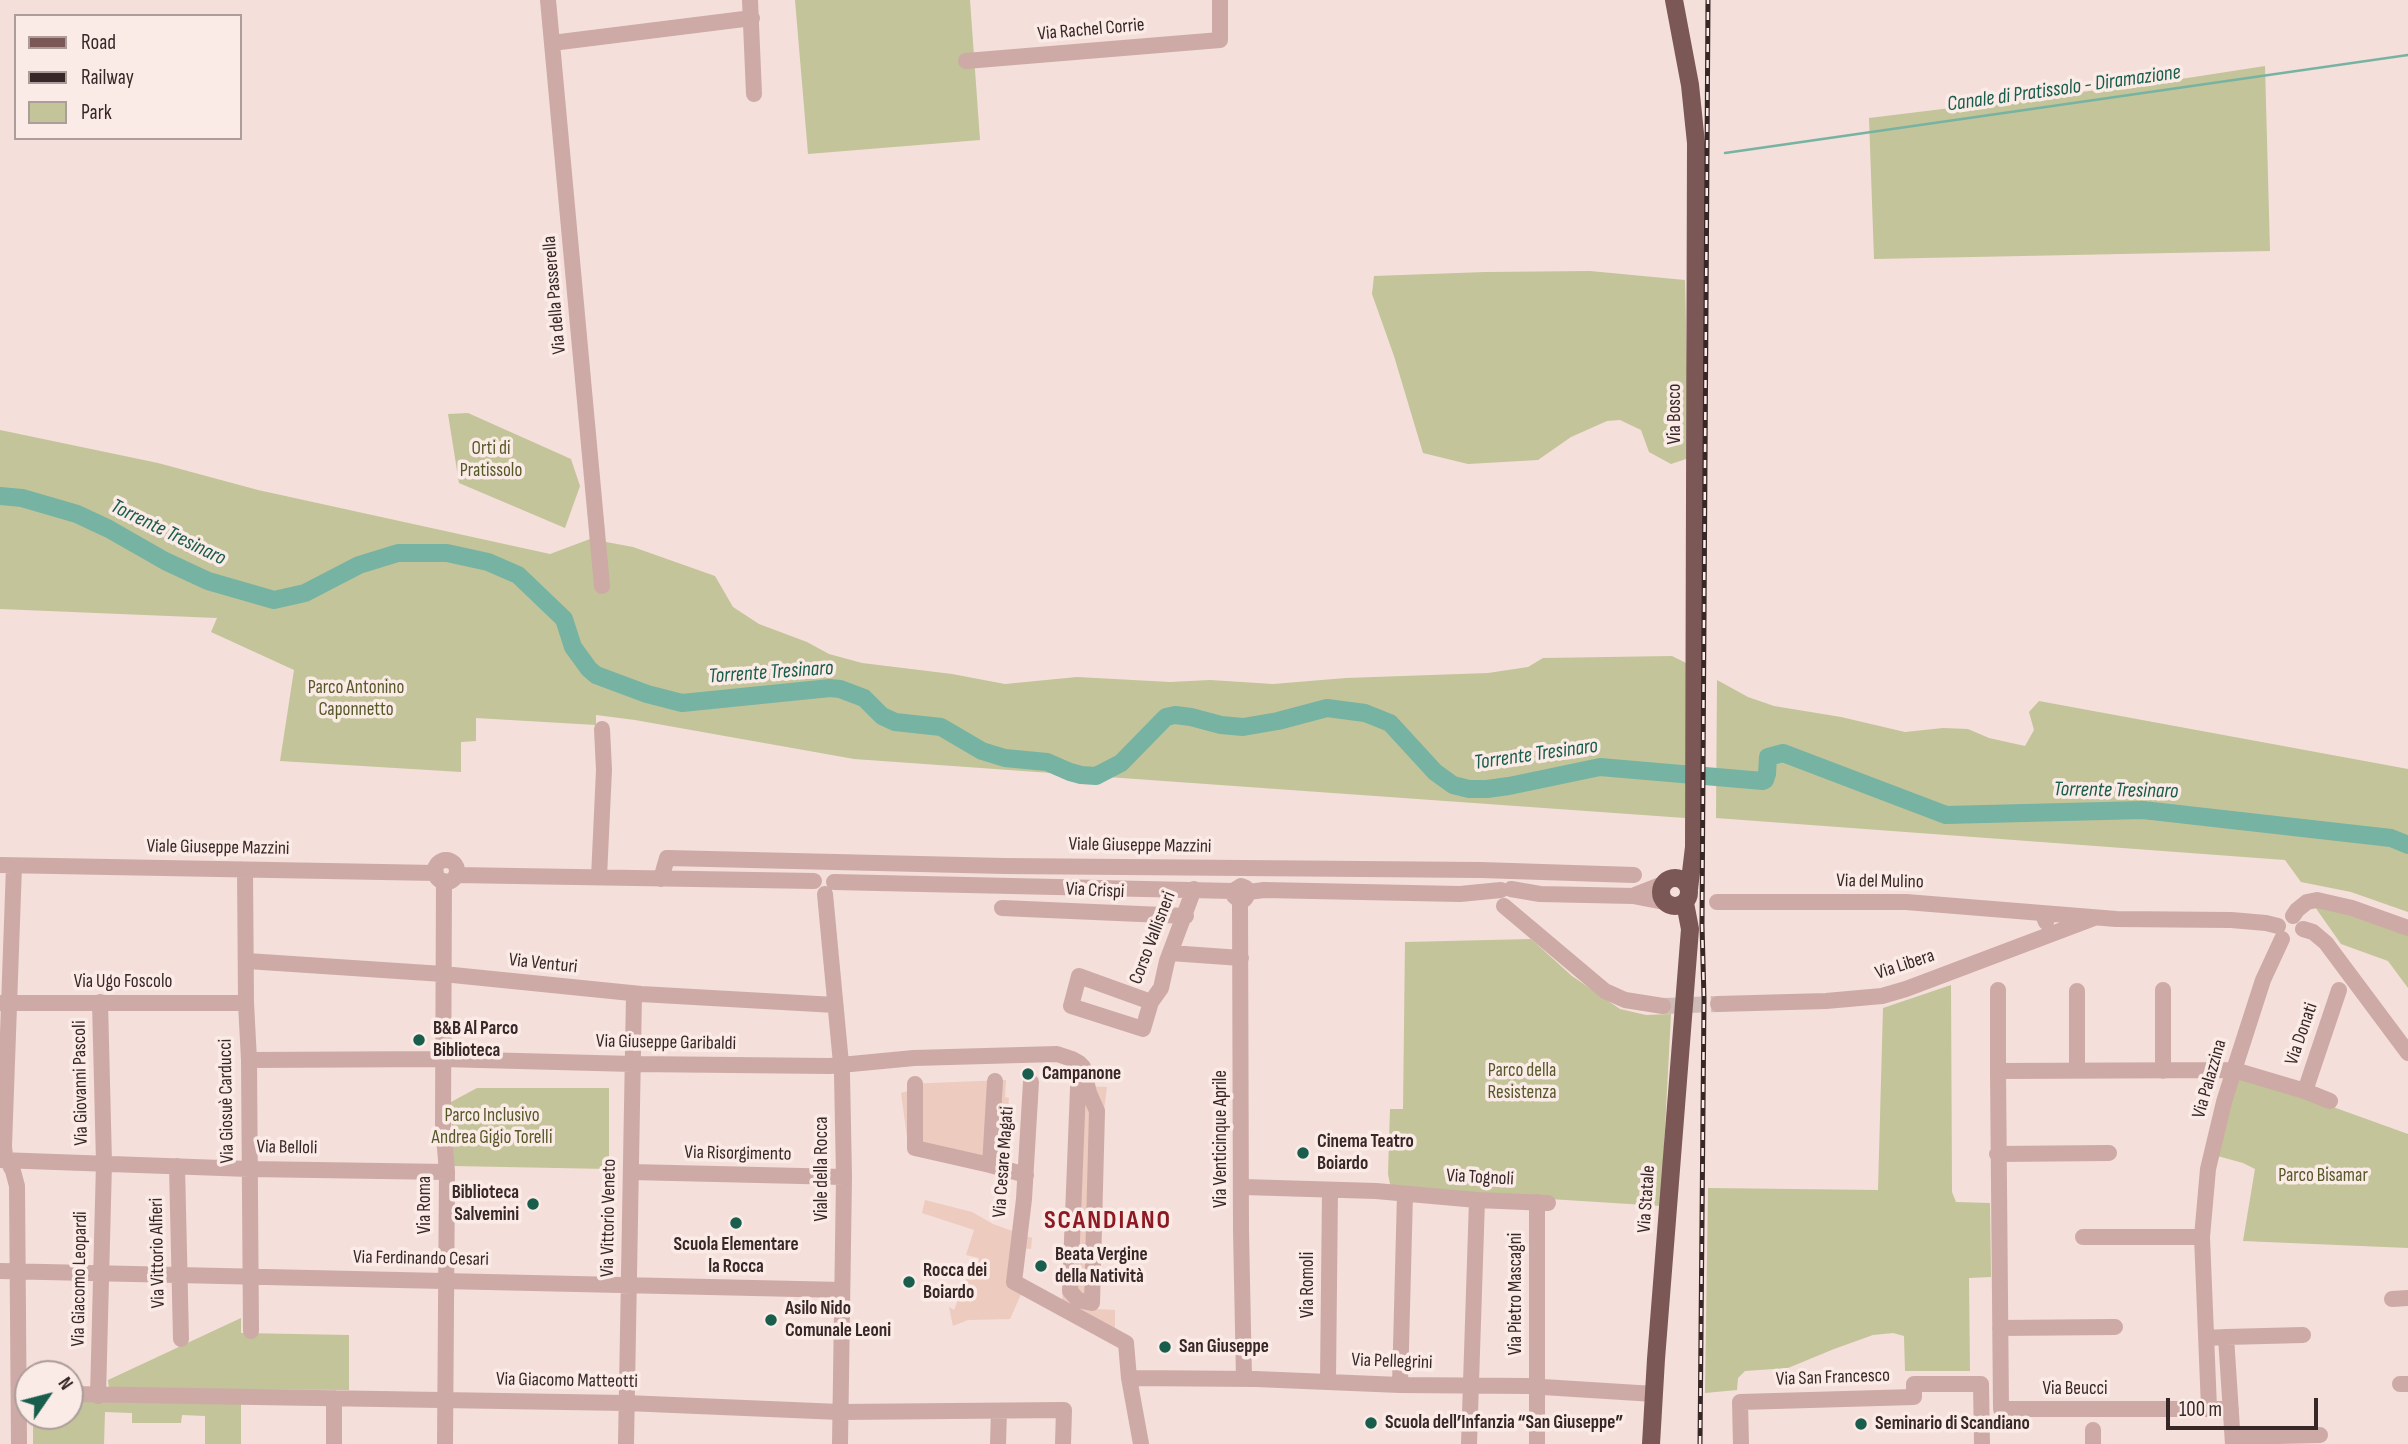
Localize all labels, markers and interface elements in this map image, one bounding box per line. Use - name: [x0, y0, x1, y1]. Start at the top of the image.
- legend: [14, 14, 242, 140]
- street label: Via Rachel Corrie: [1037, 14, 1145, 46]
- text: Road: [81, 30, 116, 55]
- water label: Canale di Pratissolo - Diramazione: [1946, 60, 2182, 118]
- text: Railway: [81, 65, 134, 90]
- text: Park: [81, 100, 112, 125]
- street label: Via della Passerella: [538, 235, 572, 355]
- street label: Via Bosco: [1664, 384, 1686, 444]
- park label: Orti di Pratissolo: [460, 438, 522, 482]
- water label: Torrente Tresinaro: [106, 494, 230, 572]
- water label: Torrente Tresinaro: [708, 656, 834, 690]
- park label: Parco Antonino Caponnetto: [308, 677, 404, 721]
- water label: Torrente Tresinaro: [1472, 734, 1600, 776]
- water label: Torrente Tresinaro: [2053, 777, 2179, 805]
- street label: Viale Giuseppe Mazzini: [1068, 833, 1212, 859]
- street label: Viale Giuseppe Mazzini: [146, 835, 290, 861]
- street label: Via del Mulino: [1836, 870, 1924, 894]
- street label: Via Crispi: [1065, 878, 1125, 904]
- street label: Corso Vallisneri: [1125, 888, 1181, 988]
- street label: Via Libera: [1872, 945, 1938, 985]
- street label: Via Venturi: [507, 949, 579, 979]
- street label: Via Ugo Foscolo: [74, 971, 172, 993]
- street label: Via Donati: [2281, 1000, 2323, 1068]
- place label: B&B Al Parco Biblioteca: [433, 1018, 518, 1062]
- street label: Via Giovanni Pascoli: [69, 1020, 93, 1146]
- street label: Via Giuseppe Garibaldi: [596, 1030, 736, 1056]
- marker: B&B Al Parco Biblioteca: [411, 1032, 427, 1048]
- street label: Via Palazzina: [2188, 1037, 2232, 1121]
- street label: Via Giosuè Carducci: [215, 1038, 239, 1164]
- park label: Parco della Resistenza: [1488, 1060, 1556, 1104]
- place label: Campanone: [1042, 1063, 1121, 1085]
- marker: Campanone: [1020, 1066, 1036, 1082]
- street label: Via Venticinque Aprile: [1210, 1070, 1232, 1208]
- park label: Parco Inclusivo Andrea Gigio Torelli: [432, 1105, 552, 1149]
- street label: Via Cesare Magati: [989, 1106, 1019, 1218]
- street label: Viale della Rocca: [811, 1116, 833, 1222]
- place label: Cinema Teatro Boiardo: [1317, 1131, 1414, 1175]
- street label: Via Belloli: [256, 1136, 318, 1160]
- street label: Via Risorgimento: [684, 1142, 792, 1166]
- marker: Cinema Teatro Boiardo: [1295, 1145, 1311, 1161]
- street label: Via Vittorio Veneto: [597, 1159, 621, 1277]
- street label: Via Statale: [1633, 1164, 1661, 1234]
- street label: Via Tognoli: [1446, 1165, 1514, 1191]
- park label: Parco Bisamar: [2278, 1165, 2368, 1187]
- street label: Via Roma: [414, 1176, 436, 1234]
- place label: Biblioteca Salvemini: [452, 1182, 519, 1226]
- marker: Biblioteca Salvemini: [525, 1196, 541, 1212]
- street label: Via Vittorio Alfieri: [146, 1198, 170, 1308]
- district label: SCANDIANO: [1045, 1205, 1171, 1237]
- street label: Via Giacomo Leopardi: [67, 1211, 93, 1347]
- marker: Scuola Elementare la Rocca: [728, 1215, 744, 1231]
- street label: Via Pietro Mascagni: [1505, 1233, 1527, 1355]
- place label: Scuola Elementare la Rocca: [673, 1234, 799, 1278]
- place label: Beata Vergine della Natività: [1055, 1244, 1148, 1288]
- street label: Via Ferdinando Cesari: [353, 1246, 489, 1272]
- street label: Via Romoli: [1297, 1252, 1319, 1318]
- marker: Beata Vergine della Natività: [1033, 1258, 1049, 1274]
- place label: Rocca dei Boiardo: [923, 1260, 987, 1304]
- marker: Rocca dei Boiardo: [901, 1274, 917, 1290]
- place label: Asilo Nido Comunale Leoni: [785, 1298, 891, 1342]
- marker: Asilo Nido Comunale Leoni: [763, 1312, 779, 1328]
- place label: San Giuseppe: [1179, 1336, 1269, 1358]
- marker: San Giuseppe: [1157, 1339, 1173, 1355]
- street label: Via Pellegrini: [1351, 1349, 1433, 1375]
- north arrow: [14, 1360, 84, 1430]
- street label: Via San Francesco: [1776, 1365, 1890, 1391]
- street label: Via Giacomo Matteotti: [496, 1368, 638, 1394]
- text: N: [53, 1373, 77, 1395]
- street label: Via Beucci: [2042, 1378, 2108, 1400]
- scale bar: [2170, 1384, 2322, 1428]
- text: 100 m: [2179, 1397, 2222, 1422]
- place label: Scuola dell’Infanzia “San Giuseppe”: [1385, 1412, 1623, 1434]
- place label: Seminario di Scandiano: [1875, 1413, 2030, 1435]
- marker: Scuola dell’Infanzia “San Giuseppe”: [1363, 1415, 1379, 1431]
- marker: Seminario di Scandiano: [1853, 1416, 1869, 1432]

